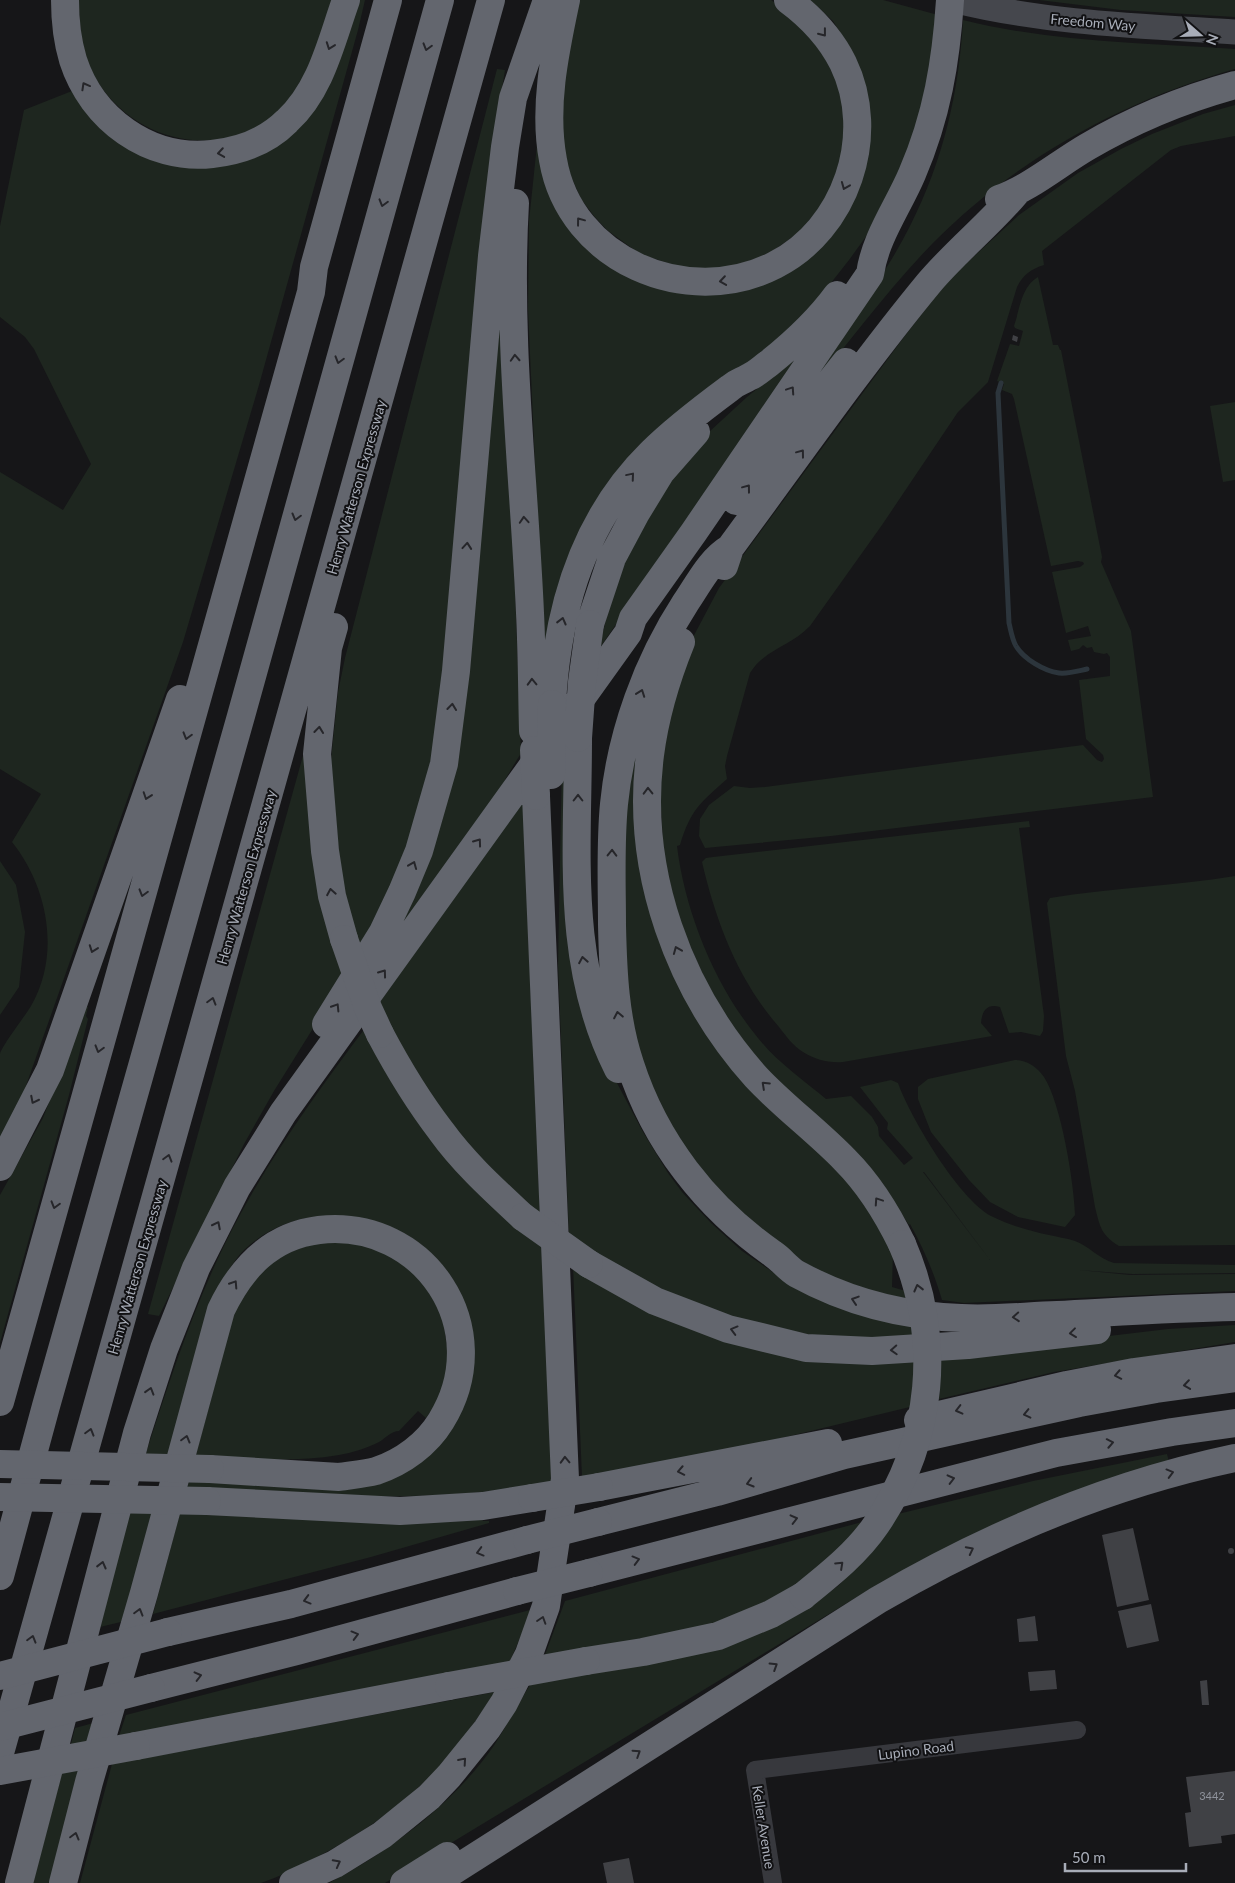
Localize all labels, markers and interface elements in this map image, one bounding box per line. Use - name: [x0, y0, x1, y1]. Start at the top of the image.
- street label: Freedom Way: [1050, 10, 1137, 34]
- north arrow: [1175, 10, 1225, 60]
- one-way arrow: [818, 27, 826, 36]
- text: N: [1203, 32, 1223, 48]
- one-way arrow: [326, 41, 336, 50]
- one-way arrow: [422, 42, 432, 51]
- one-way arrow: [81, 82, 91, 91]
- one-way arrow: [216, 147, 225, 157]
- one-way arrow: [841, 181, 851, 190]
- one-way arrow: [378, 199, 389, 208]
- one-way arrow: [578, 218, 586, 227]
- one-way arrow: [719, 275, 727, 286]
- one-way arrow: [510, 353, 521, 361]
- one-way arrow: [335, 355, 345, 364]
- one-way arrow: [785, 386, 794, 396]
- street label: Henry Watterson Expressway: [323, 397, 389, 576]
- one-way arrow: [795, 450, 803, 459]
- one-way arrow: [625, 472, 634, 481]
- one-way arrow: [741, 484, 750, 494]
- one-way arrow: [291, 512, 302, 521]
- one-way arrow: [519, 516, 530, 524]
- one-way arrow: [461, 541, 472, 549]
- one-way arrow: [556, 616, 567, 625]
- one-way arrow: [527, 678, 537, 686]
- one-way arrow: [635, 690, 645, 698]
- one-way arrow: [446, 703, 457, 711]
- one-way arrow: [313, 726, 324, 734]
- one-way arrow: [183, 731, 193, 740]
- street label: Henry Watterson Expressway: [213, 787, 279, 966]
- one-way arrow: [643, 787, 653, 795]
- one-way arrow: [142, 791, 152, 799]
- one-way arrow: [573, 794, 583, 802]
- one-way arrow: [472, 838, 481, 848]
- one-way arrow: [607, 848, 617, 856]
- one-way arrow: [407, 861, 418, 870]
- one-way arrow: [327, 887, 337, 896]
- one-way arrow: [139, 888, 149, 896]
- one-way arrow: [89, 944, 99, 953]
- one-way arrow: [672, 946, 683, 955]
- one-way arrow: [578, 956, 588, 964]
- one-way arrow: [377, 970, 386, 979]
- one-way arrow: [206, 998, 216, 1006]
- one-way arrow: [330, 1004, 339, 1013]
- one-way arrow: [613, 1010, 624, 1019]
- one-way arrow: [95, 1044, 105, 1053]
- one-way arrow: [762, 1082, 771, 1091]
- one-way arrow: [30, 1095, 40, 1104]
- one-way arrow: [162, 1154, 172, 1162]
- street label: Henry Watterson Expressway: [104, 1177, 170, 1356]
- one-way arrow: [875, 1198, 884, 1207]
- one-way arrow: [51, 1201, 61, 1209]
- one-way arrow: [211, 1221, 221, 1230]
- one-way arrow: [228, 1280, 238, 1289]
- one-way arrow: [913, 1283, 924, 1292]
- one-way arrow: [852, 1295, 860, 1305]
- one-way arrow: [1011, 1312, 1019, 1323]
- one-way arrow: [730, 1326, 738, 1336]
- one-way arrow: [1069, 1327, 1077, 1338]
- one-way arrow: [890, 1344, 898, 1355]
- one-way arrow: [1113, 1369, 1122, 1380]
- one-way arrow: [1182, 1379, 1190, 1390]
- one-way arrow: [144, 1388, 154, 1396]
- one-way arrow: [954, 1404, 963, 1415]
- one-way arrow: [1023, 1409, 1031, 1419]
- one-way arrow: [84, 1428, 95, 1437]
- one-way arrow: [180, 1434, 191, 1443]
- one-way arrow: [1105, 1439, 1114, 1449]
- one-way arrow: [560, 1456, 570, 1464]
- one-way arrow: [676, 1466, 685, 1476]
- one-way arrow: [1166, 1468, 1175, 1479]
- one-way arrow: [947, 1474, 956, 1485]
- one-way arrow: [747, 1477, 755, 1487]
- one-way arrow: [789, 1515, 797, 1525]
- one-way arrow: [964, 1546, 973, 1556]
- one-way arrow: [477, 1547, 485, 1557]
- one-way arrow: [632, 1555, 640, 1565]
- one-way arrow: [97, 1562, 107, 1570]
- one-way arrow: [835, 1562, 844, 1571]
- one-way arrow: [303, 1594, 311, 1604]
- one-way arrow: [133, 1609, 143, 1617]
- one-way arrow: [536, 1617, 546, 1625]
- one-way arrow: [351, 1630, 360, 1641]
- one-way arrow: [26, 1635, 37, 1644]
- one-way arrow: [769, 1663, 778, 1672]
- one-way arrow: [194, 1672, 202, 1682]
- street label: Lupino Road: [877, 1737, 955, 1763]
- one-way arrow: [631, 1750, 641, 1759]
- one-way arrow: [457, 1757, 466, 1766]
- street label: Keller Avenue: [749, 1784, 779, 1870]
- house number: 3442: [1199, 1789, 1225, 1802]
- one-way arrow: [69, 1831, 80, 1840]
- scale bar: [1065, 1840, 1186, 1872]
- text: 50 m: [1072, 1848, 1106, 1866]
- one-way arrow: [332, 1859, 341, 1869]

